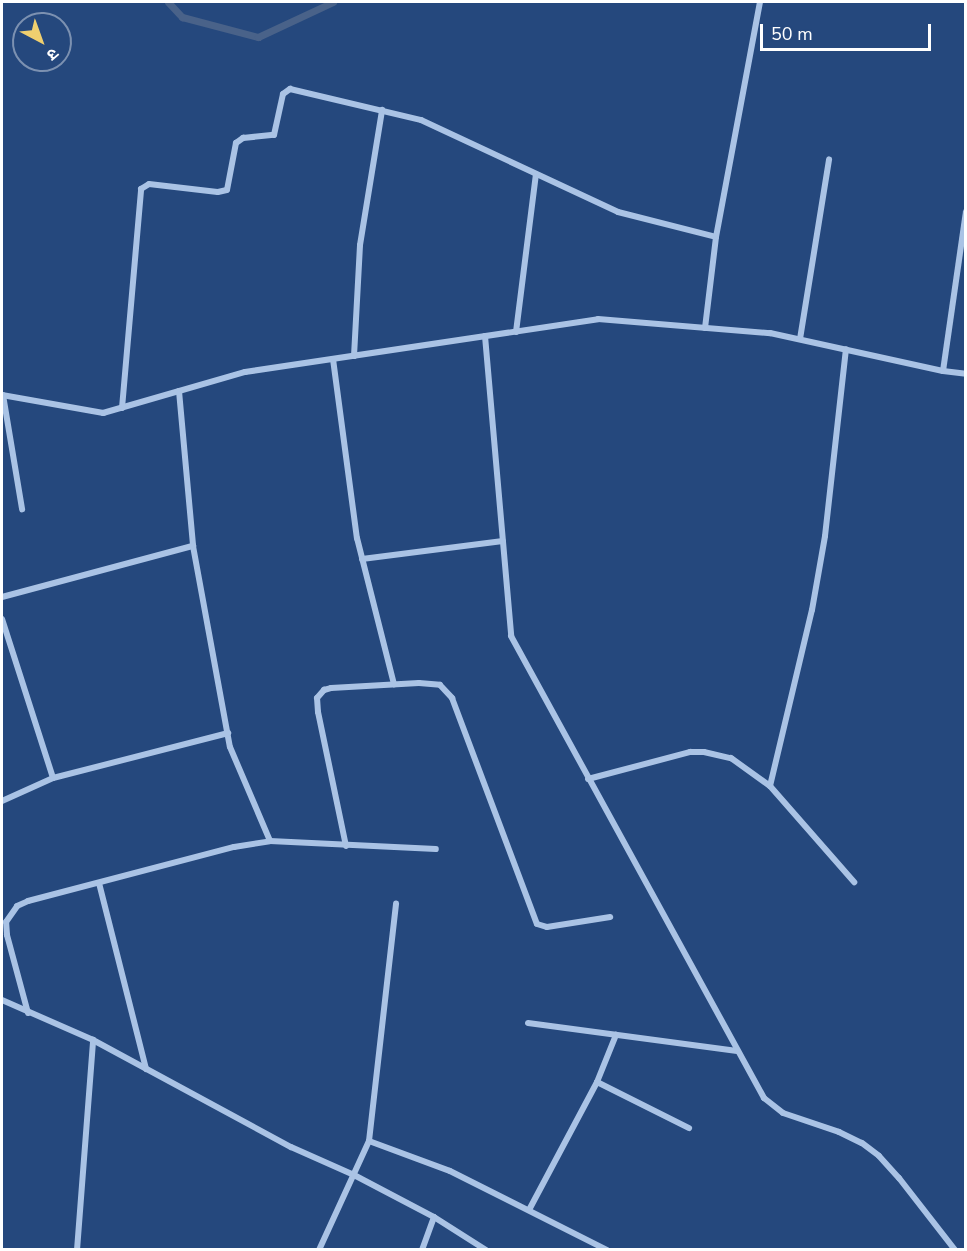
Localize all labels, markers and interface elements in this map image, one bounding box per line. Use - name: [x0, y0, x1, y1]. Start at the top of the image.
- north arrow: [12, 12, 72, 72]
- scale bar: [763, 12, 934, 50]
- text: 50 m: [771, 22, 813, 46]
- text: उ: [42, 43, 63, 65]

